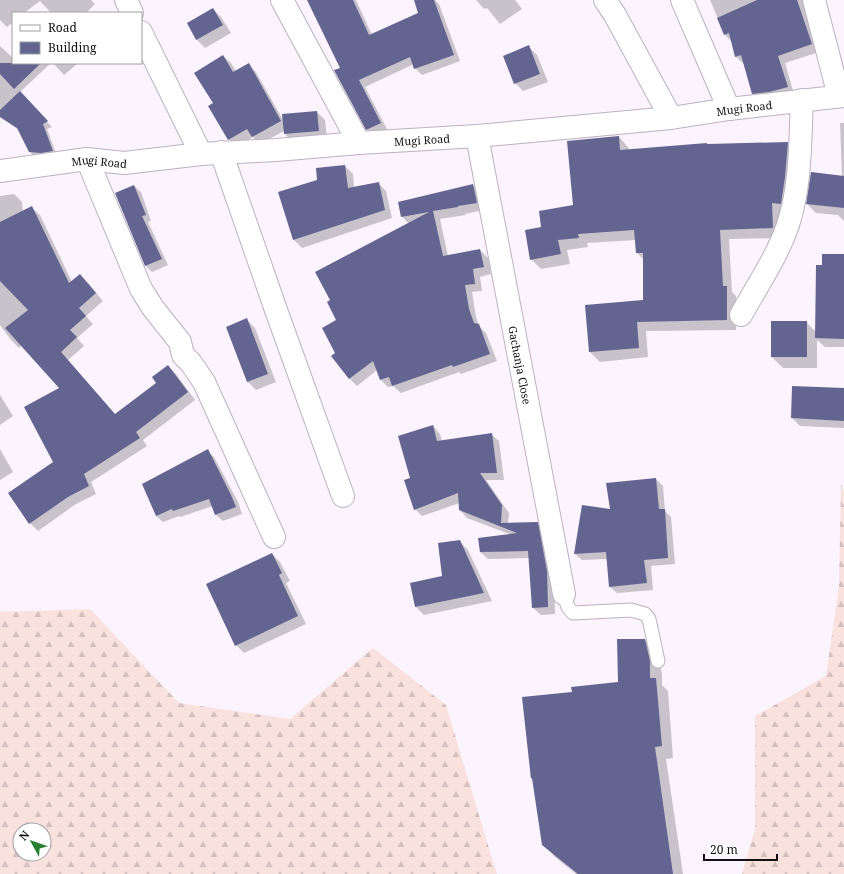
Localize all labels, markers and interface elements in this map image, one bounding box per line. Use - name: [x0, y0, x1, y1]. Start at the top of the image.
- legend: [12, 12, 142, 64]
- text: Road: [48, 19, 78, 36]
- text: Building: [48, 39, 97, 56]
- street label: Mugi Road: [715, 97, 773, 118]
- street label: Mugi Road: [393, 130, 451, 148]
- street label: Mugi Road: [70, 151, 128, 171]
- street label: Gachanja Close: [506, 324, 535, 406]
- north arrow: [12, 822, 52, 862]
- text: N: [15, 827, 33, 843]
- scale bar: [704, 836, 777, 862]
- text: 20 m: [710, 841, 738, 858]

